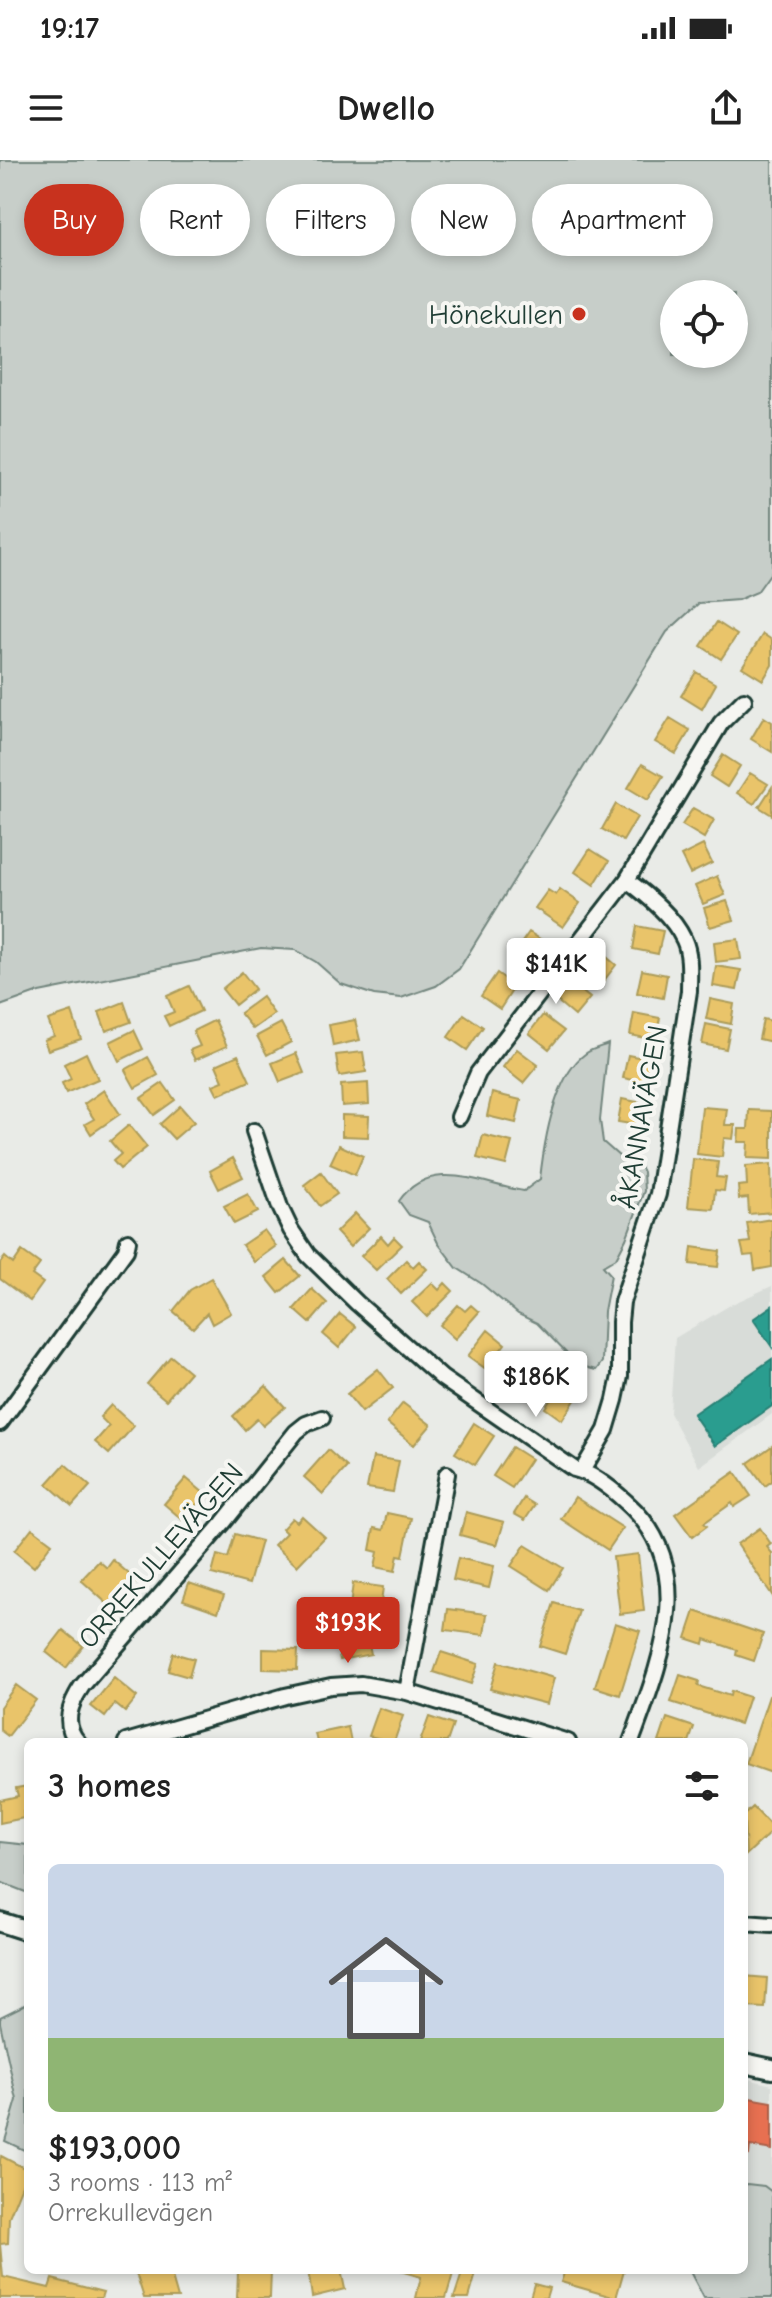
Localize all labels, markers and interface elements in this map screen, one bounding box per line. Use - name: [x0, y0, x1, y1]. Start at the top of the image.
- text: 19:17: [40, 11, 99, 46]
- icon: menu: [24, 86, 68, 130]
- icon: share: [704, 86, 748, 130]
- text: Dwello: [337, 88, 435, 129]
- chip: Buy: [24, 184, 124, 256]
- chip: Rent: [140, 184, 250, 256]
- chip: Filters: [266, 184, 395, 256]
- chip: New: [411, 184, 516, 256]
- chip: Apartment: [532, 184, 713, 256]
- map controls: [660, 280, 748, 368]
- button: locate: [660, 280, 748, 368]
- place label: Hönekullen: [429, 299, 563, 331]
- marker: Hönekullen: [570, 305, 588, 323]
- pin: $141K: [500, 938, 612, 1006]
- text: $141K: [525, 949, 587, 979]
- street label: ÅKANNAVÄGEN: [608, 1022, 674, 1212]
- pin: $186K: [480, 1351, 592, 1419]
- text: $186K: [502, 1362, 570, 1392]
- street label: ORREKULLEVÄGEN: [72, 1457, 250, 1655]
- pin: $193K: [292, 1597, 404, 1665]
- text: $193K: [315, 1608, 381, 1638]
- icon: filters: [680, 1764, 724, 1808]
- text: 3 homes: [48, 1766, 171, 1806]
- icon: home: [314, 1916, 458, 2060]
- text: $193,000: [48, 2128, 181, 2168]
- text: 3 rooms · 113 m²: [48, 2168, 232, 2198]
- text: Orrekullevägen: [48, 2198, 213, 2228]

